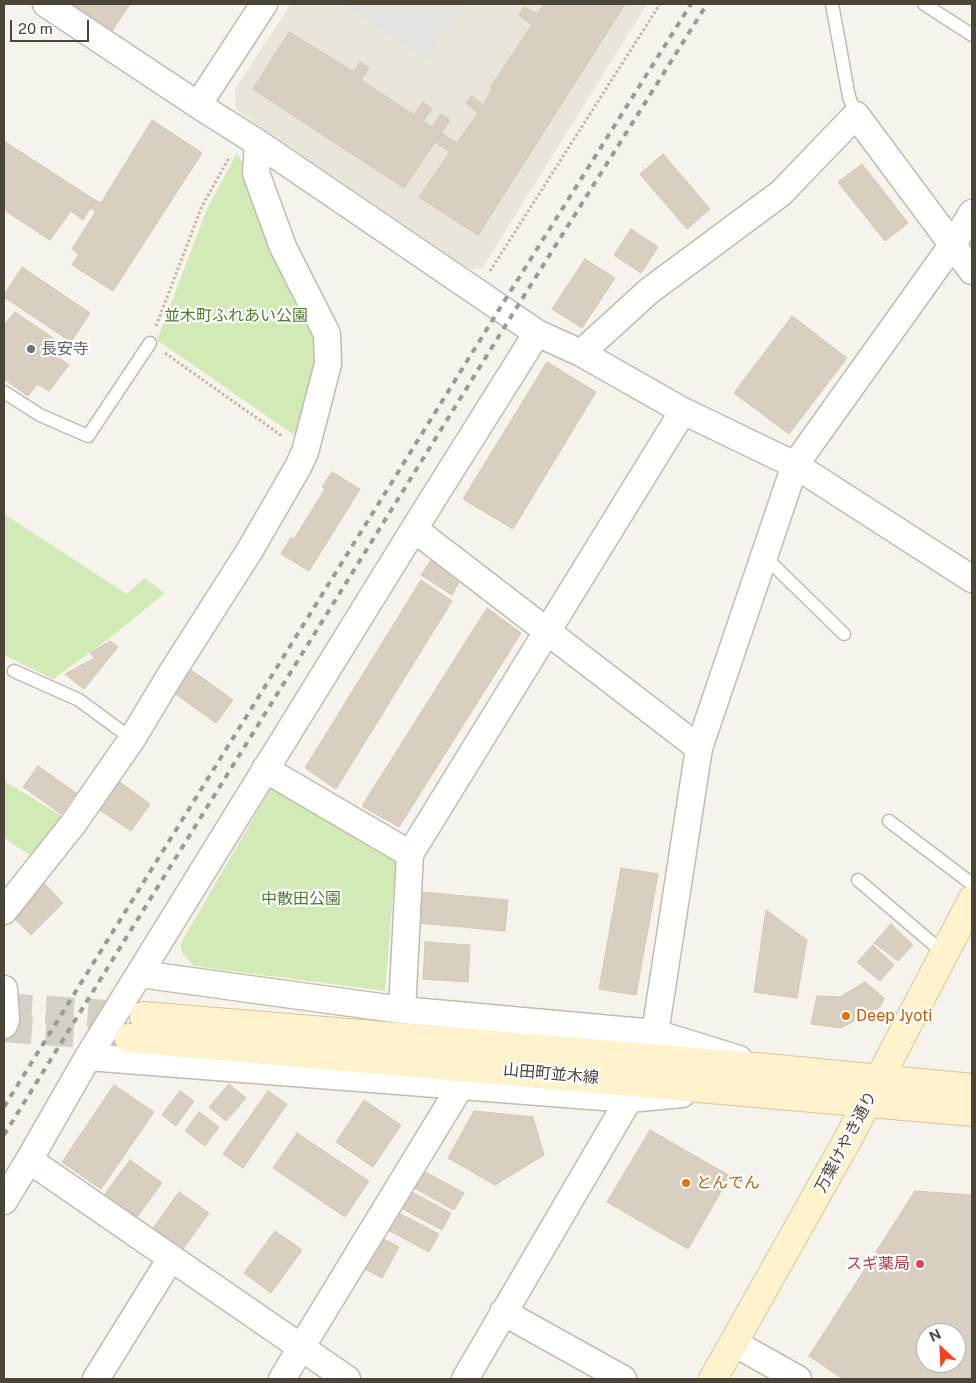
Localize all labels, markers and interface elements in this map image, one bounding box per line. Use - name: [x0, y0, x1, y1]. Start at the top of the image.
- scale bar: [12, 10, 91, 42]
- text: 20 m: [18, 20, 53, 37]
- park label: 並木町ふれあい公園: [164, 306, 308, 326]
- place label: 長安寺: [41, 339, 89, 359]
- marker: 長安寺: [25, 343, 37, 355]
- park label: 中散田公園: [261, 889, 341, 909]
- place label: Deep Jyoti: [856, 1006, 932, 1026]
- marker: Deep Jyoti: [840, 1010, 852, 1022]
- street label: 山田町並木線: [502, 1060, 600, 1088]
- street label: 万葉けやき通り: [811, 1088, 881, 1196]
- place label: とんでん: [696, 1173, 760, 1193]
- marker: とんでん: [680, 1177, 692, 1189]
- place label: スギ薬局: [846, 1254, 910, 1274]
- marker: スギ薬局: [914, 1258, 926, 1270]
- north arrow: [916, 1323, 966, 1373]
- text: N: [927, 1326, 943, 1345]

